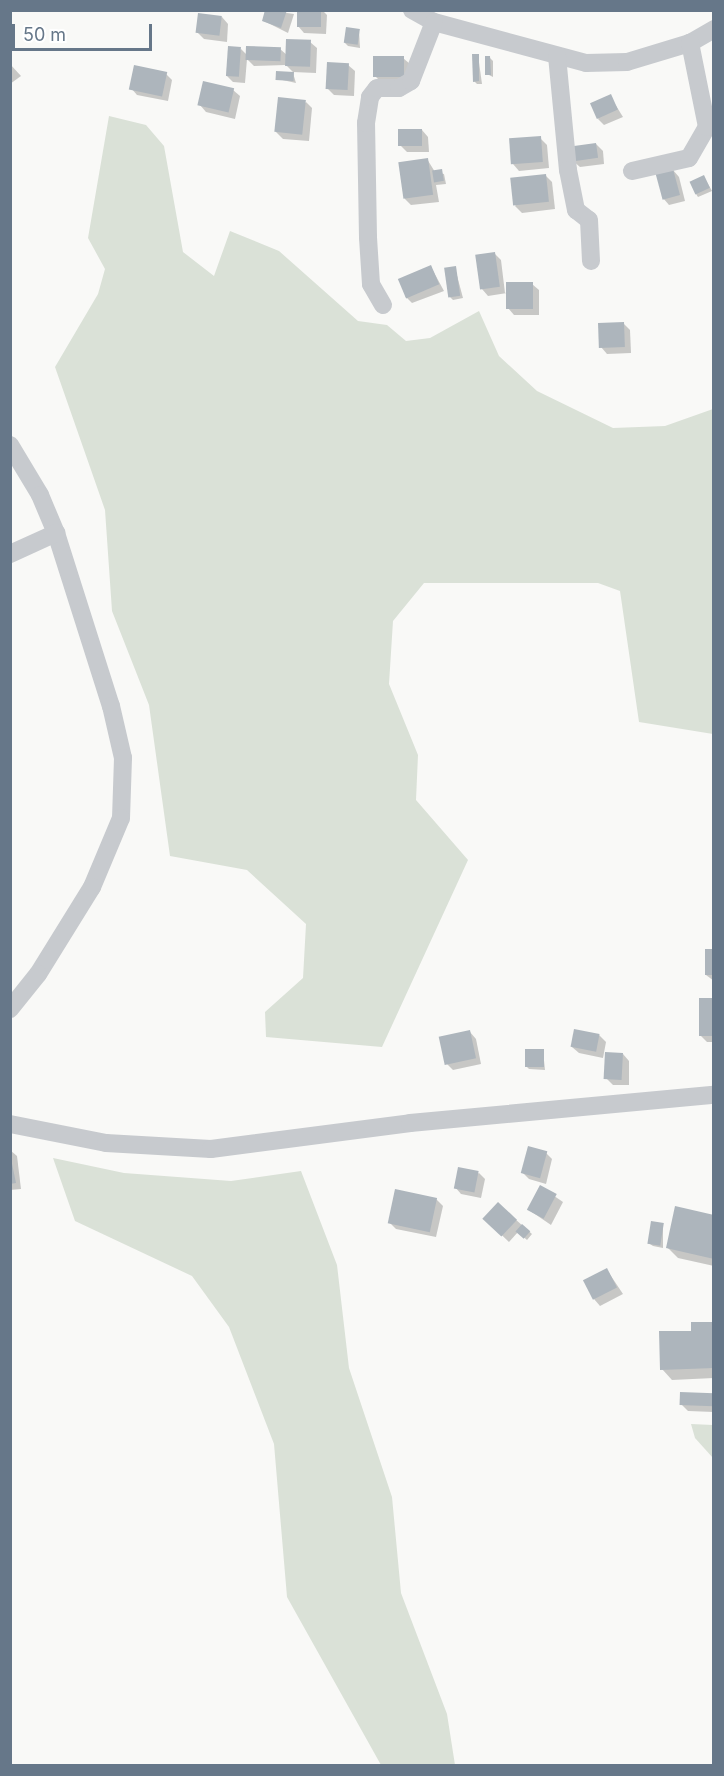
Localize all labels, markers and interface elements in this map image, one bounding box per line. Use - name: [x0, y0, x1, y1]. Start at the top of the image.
- scale bar: [15, 12, 154, 50]
- text: 50 m: [23, 24, 66, 45]

